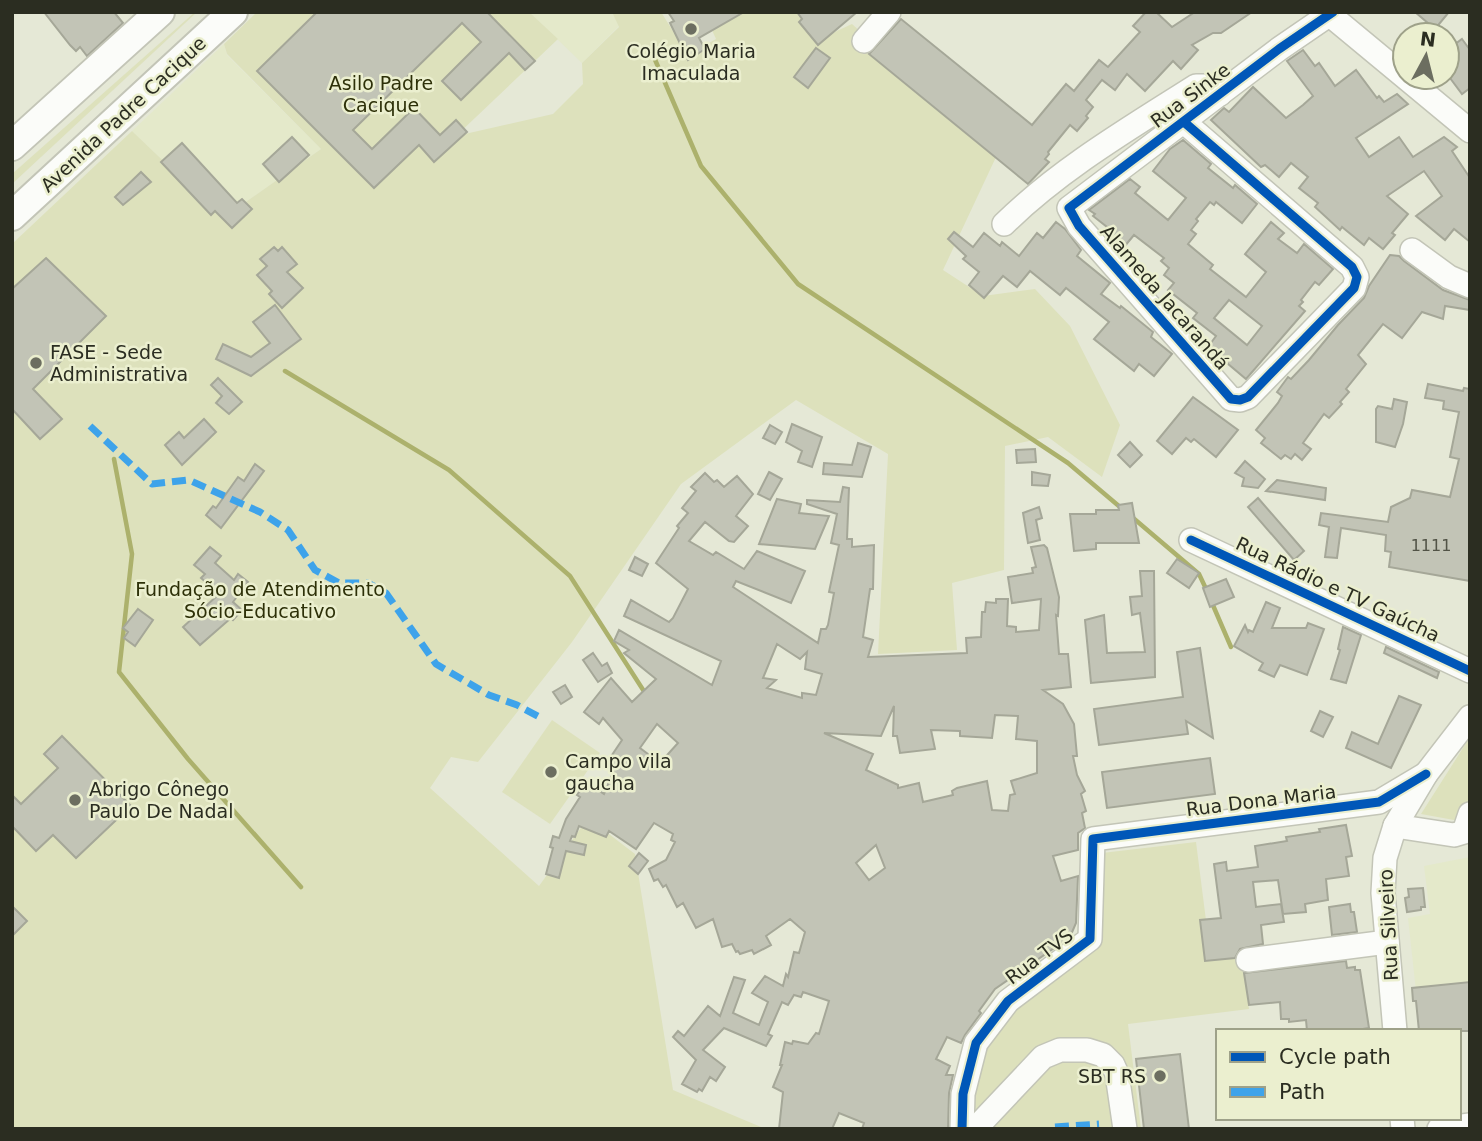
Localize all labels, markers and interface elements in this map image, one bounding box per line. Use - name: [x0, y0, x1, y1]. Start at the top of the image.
- marker: Colégio Maria Imaculada: [683, 21, 699, 37]
- north arrow: [1391, 21, 1461, 91]
- text: N: [1419, 27, 1437, 51]
- street label: Avenida Padre Cacique: [36, 32, 210, 196]
- place label: Colégio Maria Imaculada: [626, 40, 756, 84]
- street label: Rua Sinke: [1146, 58, 1234, 132]
- park label: Asilo Padre Cacique: [329, 72, 433, 116]
- street label: Alameda Jacarandá: [1096, 220, 1234, 374]
- place label: FASE - Sede Administrativa: [50, 341, 188, 385]
- marker: FASE - Sede Administrativa: [28, 355, 44, 371]
- street label: Rua Rádio e TV Gaúcha: [1233, 532, 1443, 646]
- house number: 1111: [1411, 536, 1451, 555]
- park label: Fundação de Atendimento Sócio-Educativo: [135, 578, 385, 622]
- place label: Campo vila gaucha: [565, 750, 672, 794]
- marker: Campo vila gaucha: [543, 764, 559, 780]
- place label: Abrigo Cônego Paulo De Nadal: [89, 778, 233, 822]
- street label: Rua Dona Maria: [1185, 780, 1337, 820]
- marker: Abrigo Cônego Paulo De Nadal: [67, 792, 83, 808]
- street label: Rua Silveiro: [1374, 869, 1402, 981]
- street label: Rua TVS: [1001, 924, 1077, 988]
- legend: [1216, 1029, 1461, 1120]
- text: Cycle path: [1279, 1045, 1391, 1069]
- place label: SBT RS: [1078, 1065, 1146, 1087]
- marker: SBT RS: [1152, 1068, 1168, 1084]
- text: Path: [1279, 1080, 1325, 1104]

